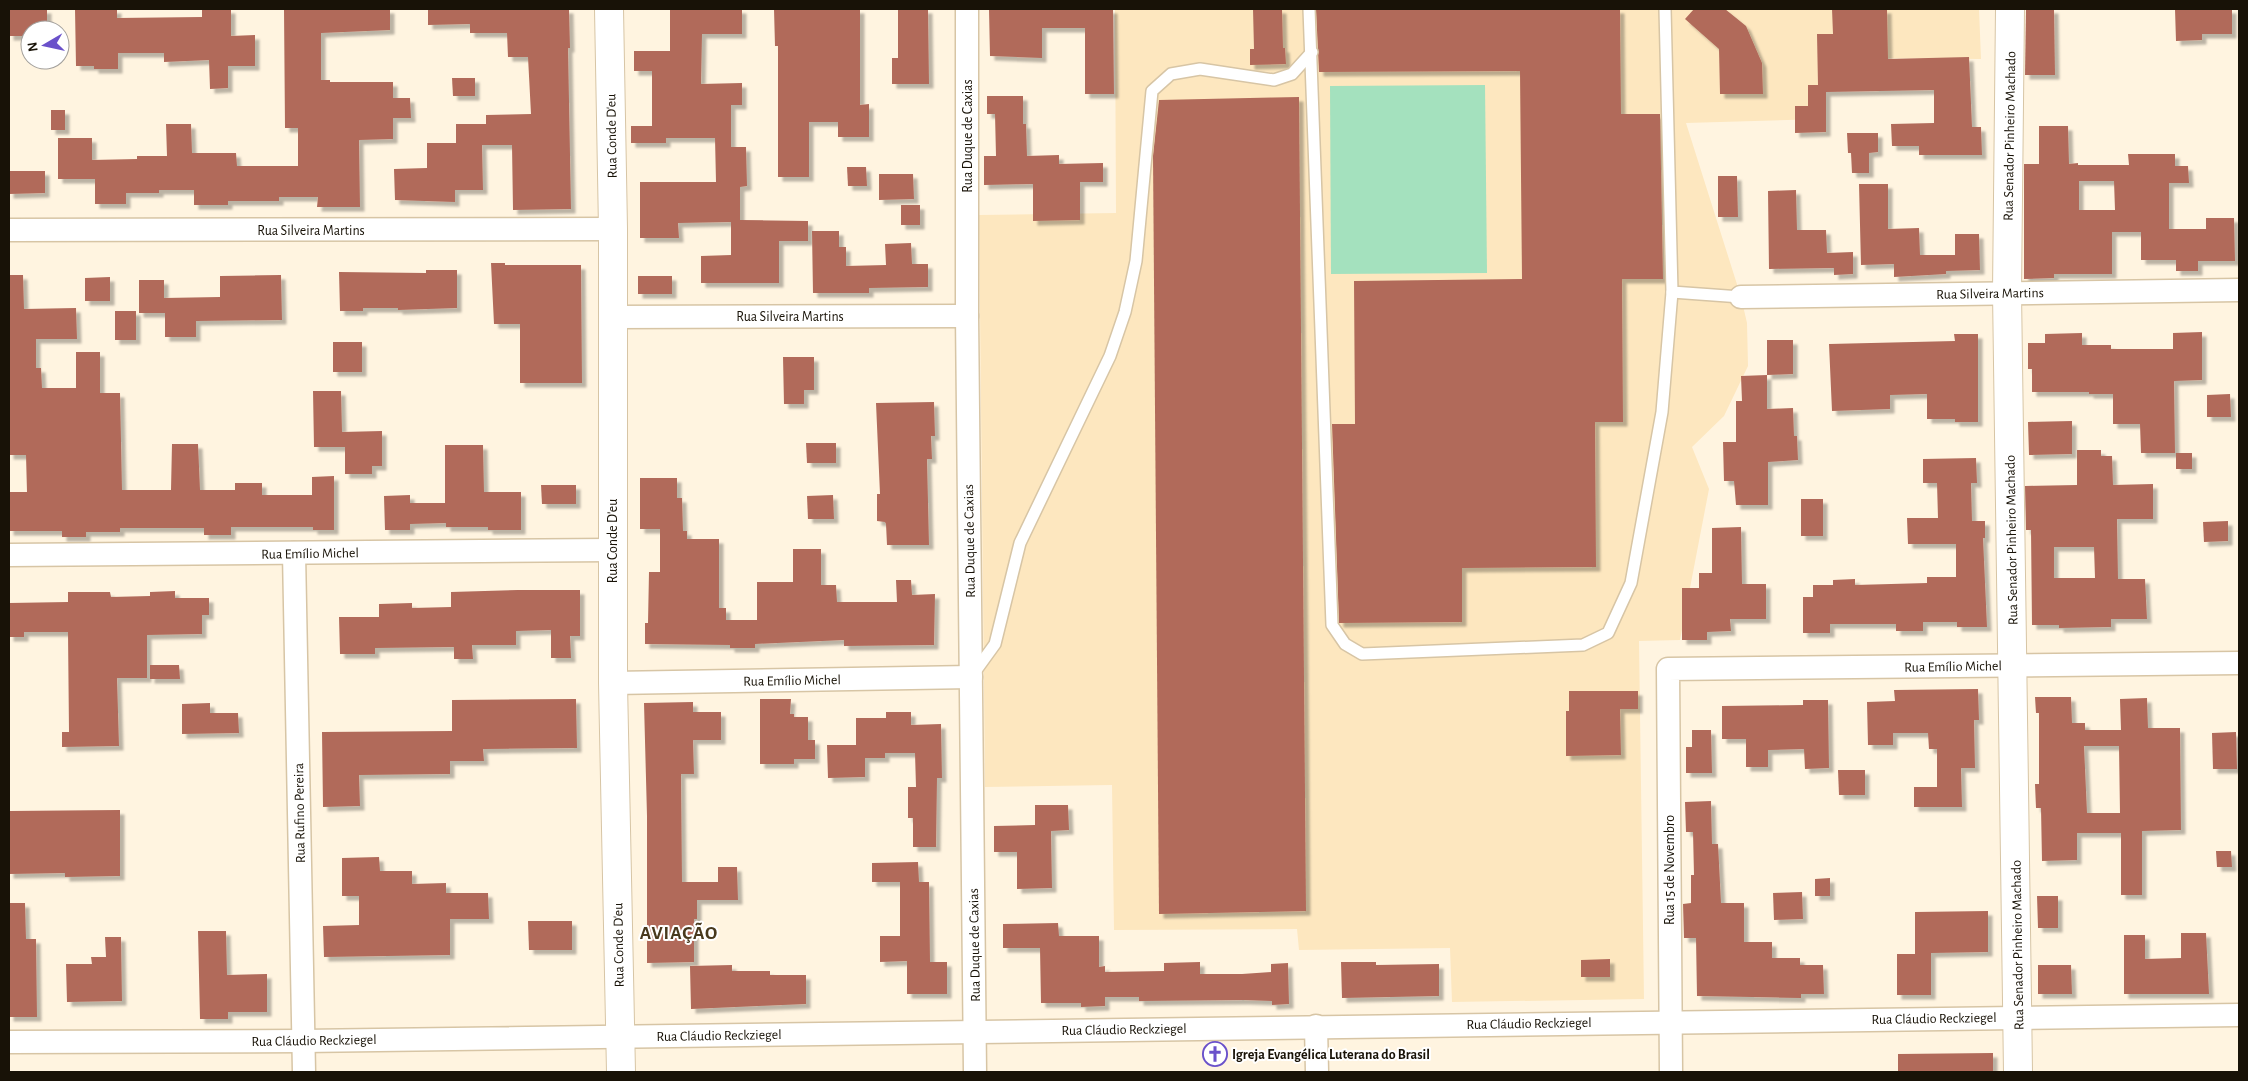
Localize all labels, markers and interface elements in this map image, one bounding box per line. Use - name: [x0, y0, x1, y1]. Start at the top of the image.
- north arrow: [20, 20, 70, 70]
- text: N: [25, 41, 41, 53]
- street label: Rua Senador Pinheiro Machado: [2002, 51, 2018, 221]
- street label: Rua Duque de Caxias: [961, 79, 975, 193]
- street label: Rua Conde D'eu: [604, 94, 620, 178]
- street label: Rua Silveira Martins: [257, 224, 365, 238]
- street label: Rua Silveira Martins: [1936, 286, 2044, 302]
- street label: Rua Silveira Martins: [736, 310, 844, 324]
- street label: Rua Senador Pinheiro Machado: [2004, 455, 2020, 625]
- street label: Rua Duque de Caxias: [962, 484, 978, 598]
- street label: Rua Conde D'eu: [606, 499, 620, 583]
- street label: Rua Emílio Michel: [261, 546, 359, 562]
- street label: Rua Emílio Michel: [1904, 659, 2002, 675]
- street label: Rua Emílio Michel: [743, 673, 841, 689]
- street label: Rua Rufino Pereira: [292, 762, 308, 863]
- street label: Rua 15 de Novembro: [1663, 815, 1677, 925]
- street label: Rua Senador Pinheiro Machado: [2010, 860, 2026, 1030]
- street label: Rua Duque de Caxias: [967, 888, 983, 1002]
- street label: Rua Conde D'eu: [611, 903, 627, 987]
- district label: AVIAÇÃO: [640, 922, 718, 943]
- street label: Rua Cláudio Reckziegel: [1871, 1011, 1997, 1027]
- street label: Rua Cláudio Reckziegel: [1466, 1016, 1592, 1032]
- street label: Rua Cláudio Reckziegel: [1061, 1022, 1187, 1038]
- street label: Rua Cláudio Reckziegel: [656, 1028, 782, 1044]
- street label: Rua Cláudio Reckziegel: [251, 1033, 377, 1049]
- church icon: Igreja Evangélica Luterana do Brasil: [1202, 1041, 1228, 1067]
- place label: Igreja Evangélica Luterana do Brasil: [1232, 1048, 1430, 1062]

